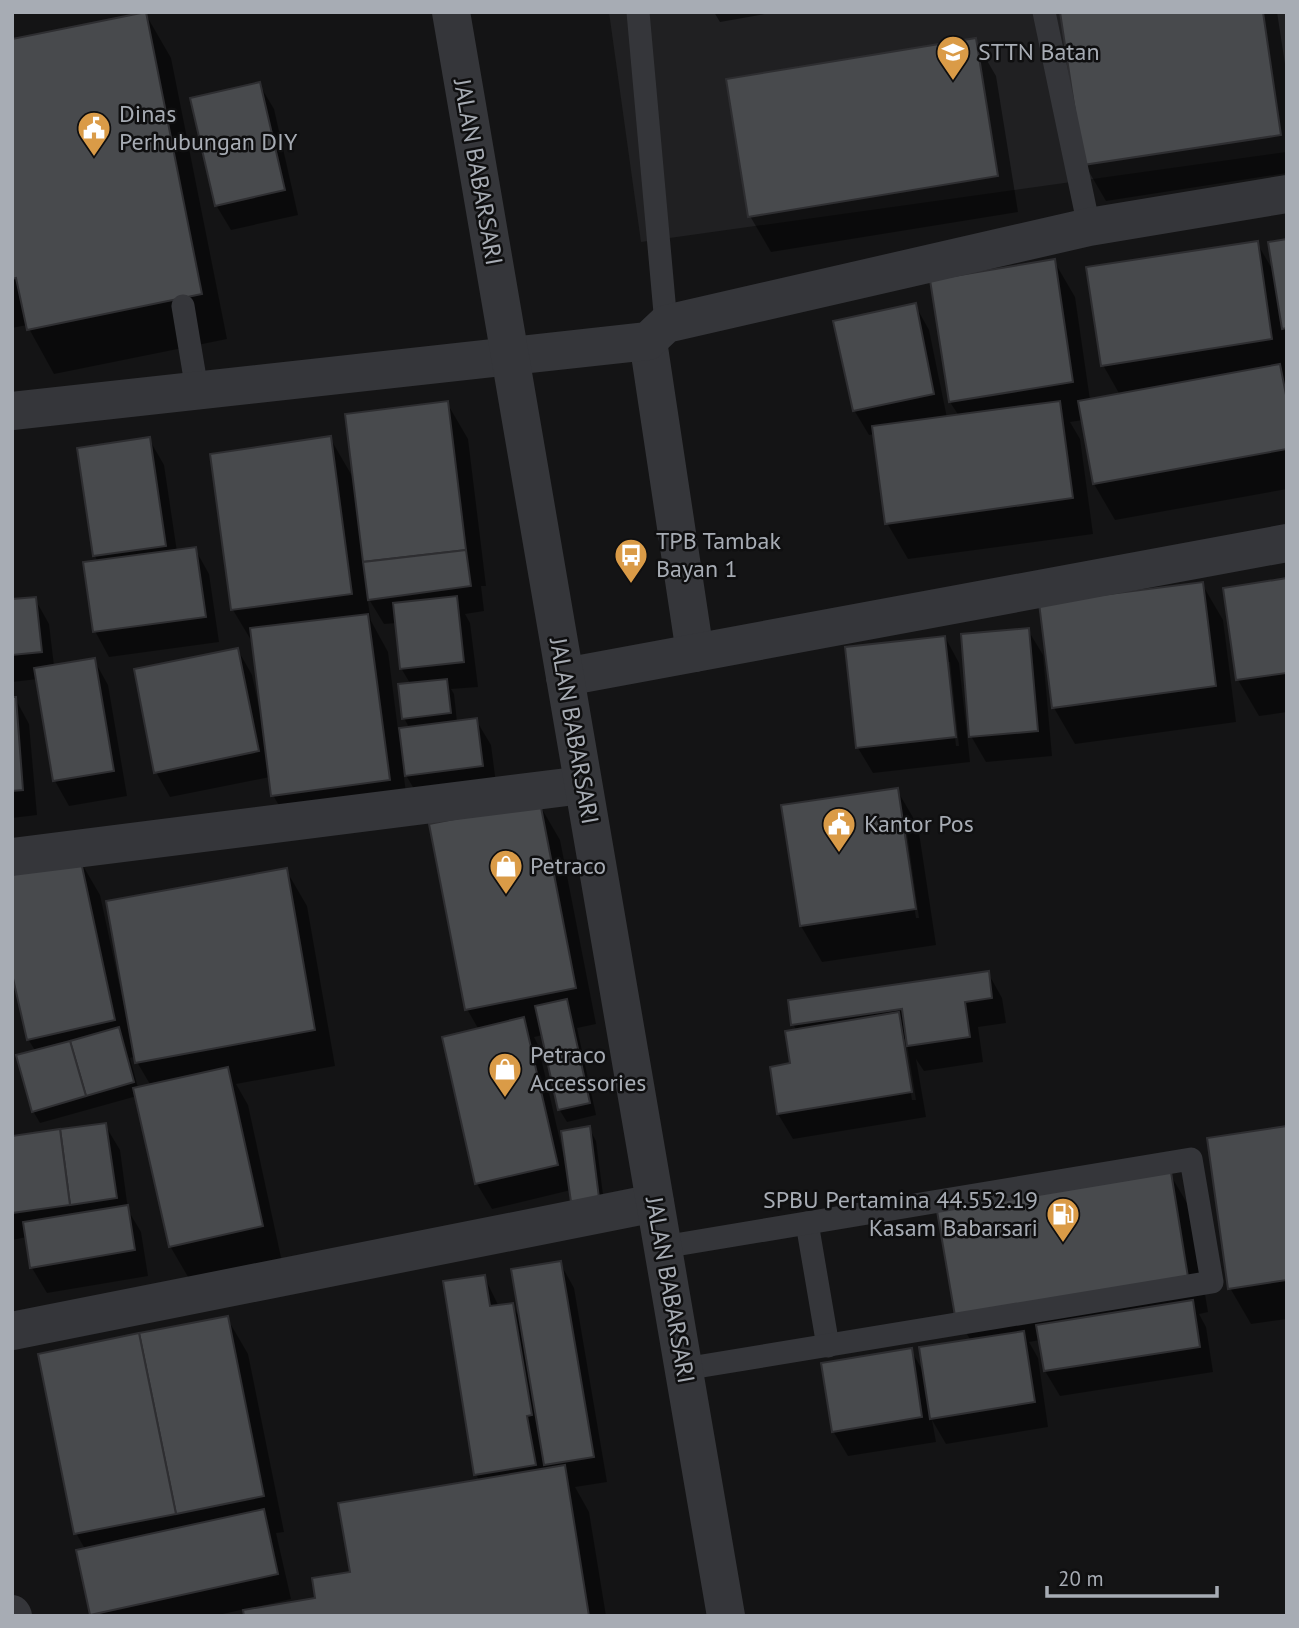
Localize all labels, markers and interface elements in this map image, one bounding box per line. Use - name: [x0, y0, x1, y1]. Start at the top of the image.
- school or university icon: STTN Batan: [934, 33, 972, 82]
- place label: STTN Batan: [978, 36, 1100, 67]
- street label: JALAN BABARSARI: [447, 75, 510, 267]
- place label: Dinas Perhubungan DIY: [119, 98, 298, 157]
- public building icon: Dinas Perhubungan DIY: [75, 109, 113, 158]
- place label: TPB Tambak Bayan 1: [656, 525, 781, 584]
- bus stop icon: TPB Tambak Bayan 1: [612, 536, 650, 585]
- street label: JALAN BABARSARI: [543, 634, 606, 826]
- public building icon: Kantor Pos: [820, 805, 858, 854]
- place label: Kantor Pos: [864, 808, 974, 839]
- shop icon: Petraco: [487, 847, 525, 896]
- place label: Petraco: [530, 850, 606, 881]
- place label: Petraco Accessories: [530, 1039, 646, 1098]
- shop icon: Petraco Accessories: [486, 1050, 524, 1099]
- place label: SPBU Pertamina 44.552.19 Kasam Babarsari: [763, 1184, 1038, 1243]
- street label: JALAN BABARSARI: [639, 1193, 702, 1385]
- fuel station icon: SPBU Pertamina 44.552.19 Kasam Babarsari: [1044, 1195, 1082, 1244]
- scale bar: [1047, 1554, 1217, 1598]
- text: 20 m: [1058, 1565, 1104, 1592]

